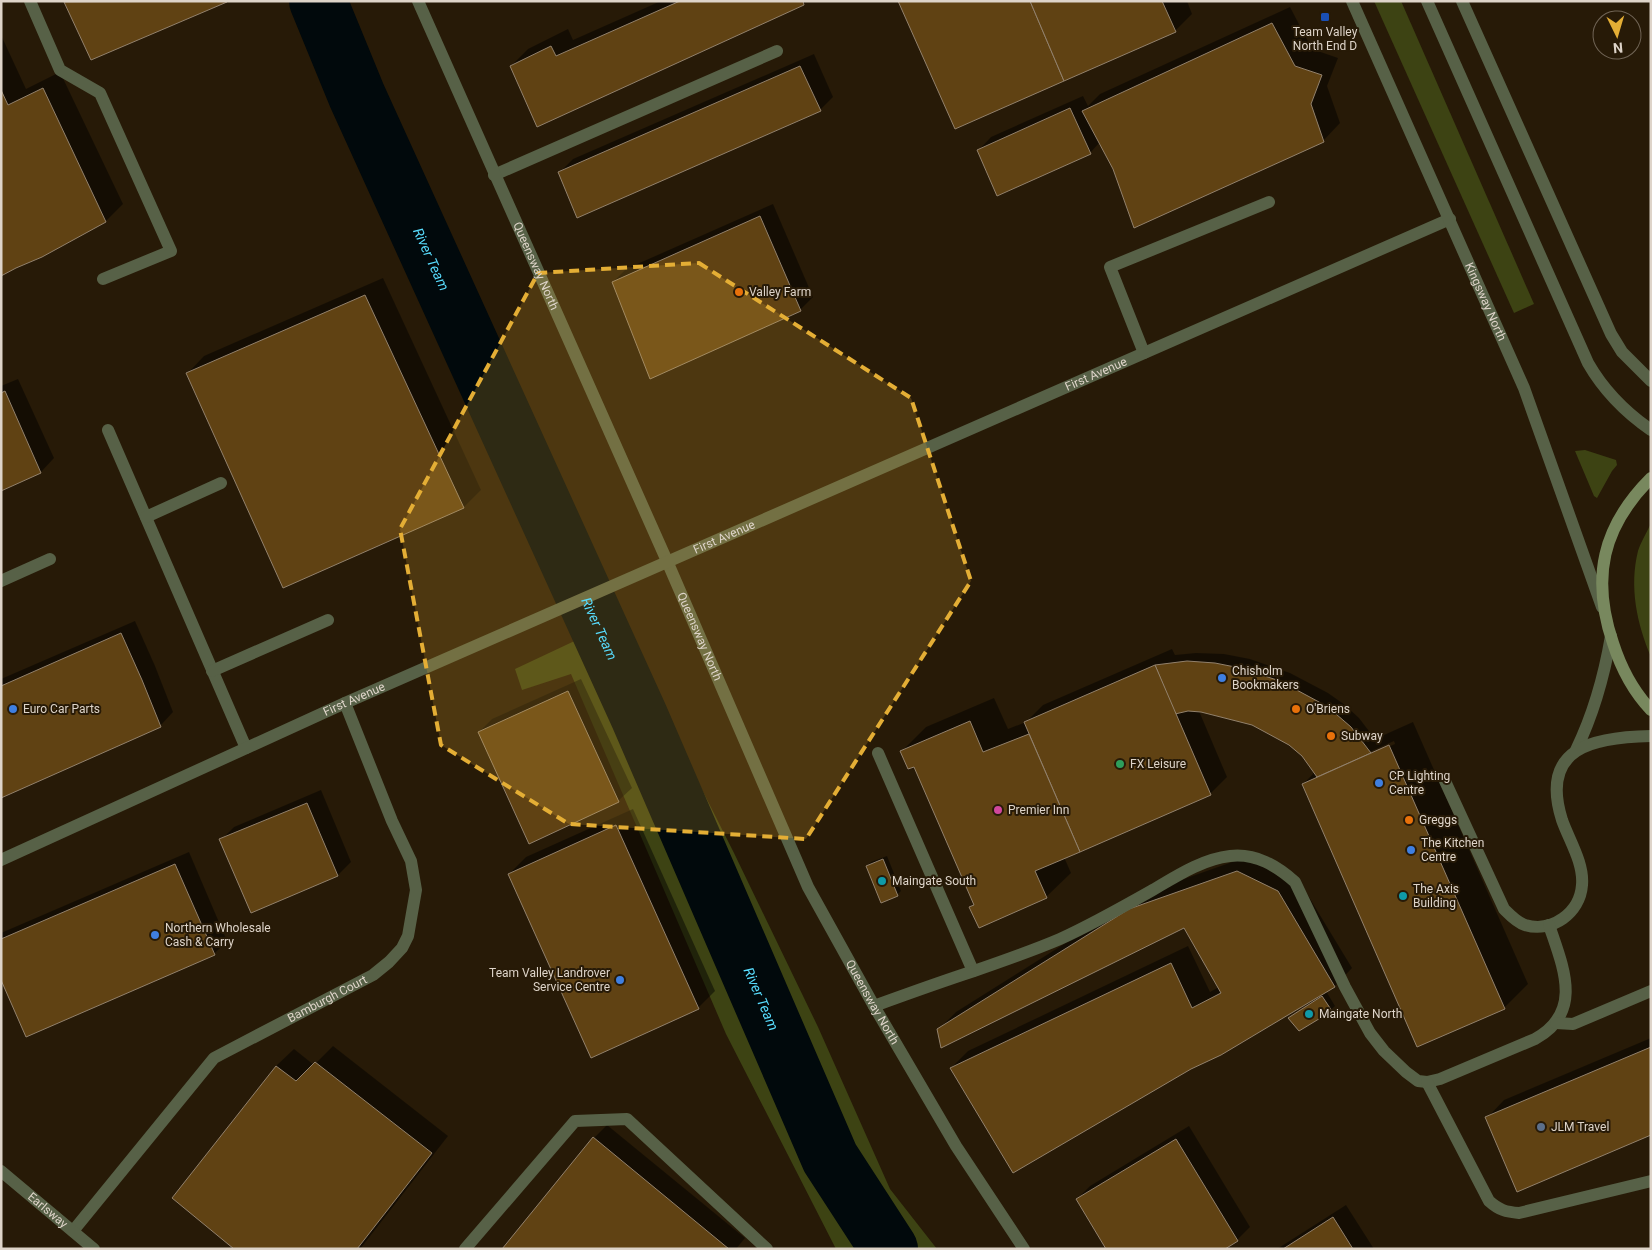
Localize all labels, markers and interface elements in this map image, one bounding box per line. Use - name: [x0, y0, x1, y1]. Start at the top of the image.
- north arrow: [1592, 10, 1642, 60]
- marker: Team Valley North End D: [1319, 11, 1331, 23]
- place label: Team Valley North End D: [1293, 25, 1358, 53]
- text: N: [1613, 40, 1624, 56]
- street label: Queensway North: [510, 220, 562, 312]
- water label: River Team: [410, 225, 452, 293]
- street label: Kingsway North: [1462, 260, 1509, 343]
- place label: Valley Farm: [749, 285, 811, 299]
- marker: Valley Farm: [733, 286, 745, 298]
- street label: First Avenue: [1063, 354, 1129, 394]
- street label: First Avenue: [691, 517, 757, 557]
- street label: Queensway North: [674, 590, 725, 683]
- water label: River Team: [578, 595, 621, 663]
- place label: Chisholm Bookmakers: [1232, 664, 1299, 692]
- marker: Chisholm Bookmakers: [1216, 672, 1228, 684]
- street label: First Avenue: [321, 679, 387, 719]
- place label: Euro Car Parts: [23, 702, 100, 716]
- place label: O'Briens: [1306, 702, 1350, 716]
- marker: Euro Car Parts: [7, 703, 19, 715]
- marker: O'Briens: [1290, 703, 1302, 715]
- place label: Subway: [1341, 729, 1383, 743]
- marker: Subway: [1325, 730, 1337, 742]
- place label: FX Leisure: [1130, 757, 1186, 771]
- marker: FX Leisure: [1114, 758, 1126, 770]
- place label: CP Lighting Centre: [1389, 769, 1450, 797]
- marker: CP Lighting Centre: [1373, 777, 1385, 789]
- place label: Premier Inn: [1008, 803, 1069, 817]
- marker: Premier Inn: [992, 804, 1004, 816]
- place label: Greggs: [1419, 813, 1457, 827]
- marker: Greggs: [1403, 814, 1415, 826]
- place label: The Kitchen Centre: [1421, 836, 1484, 864]
- marker: The Kitchen Centre: [1405, 844, 1417, 856]
- place label: Maingate South: [892, 874, 976, 888]
- marker: Maingate South: [876, 875, 888, 887]
- place label: The Axis Building: [1413, 882, 1459, 910]
- marker: The Axis Building: [1397, 890, 1409, 902]
- place label: Northern Wholesale Cash & Carry: [165, 921, 271, 949]
- marker: Northern Wholesale Cash & Carry: [149, 929, 161, 941]
- street label: Queensway North: [843, 957, 902, 1047]
- water label: River Team: [741, 965, 782, 1033]
- place label: Team Valley Landrover Service Centre: [489, 966, 610, 994]
- street label: Bamburgh Court: [285, 972, 370, 1025]
- marker: Team Valley Landrover Service Centre: [614, 974, 626, 986]
- place label: Maingate North: [1319, 1007, 1402, 1021]
- marker: Maingate North: [1303, 1008, 1315, 1020]
- place label: JLM Travel: [1551, 1120, 1609, 1134]
- marker: JLM Travel: [1535, 1121, 1547, 1133]
- street label: Earlsway: [25, 1189, 71, 1231]

